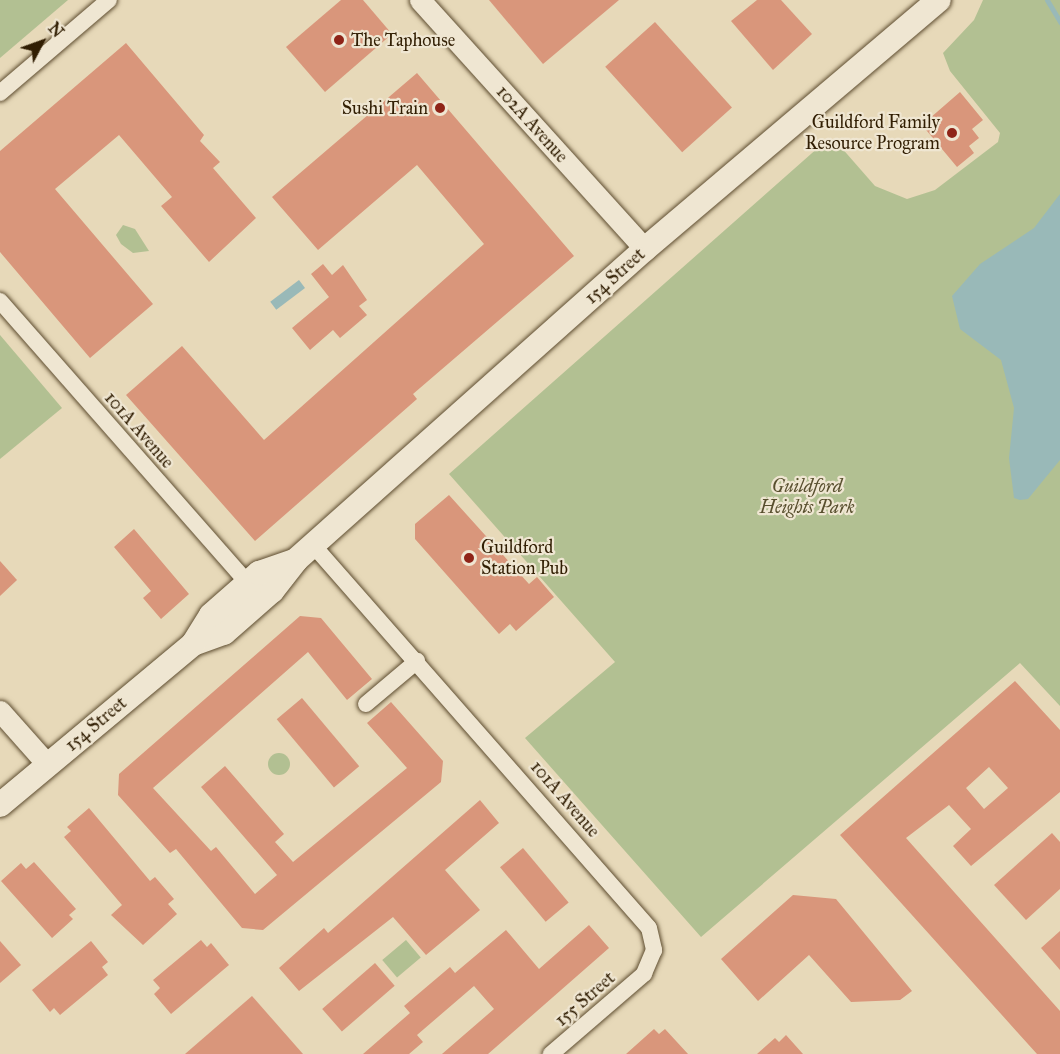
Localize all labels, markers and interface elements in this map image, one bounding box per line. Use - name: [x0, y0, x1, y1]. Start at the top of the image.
- north arrow: [12, 12, 72, 72]
- text: N: [44, 19, 68, 41]
- place label: The Taphouse: [351, 29, 455, 51]
- marker: The Taphouse: [332, 33, 346, 47]
- street label: 102A Avenue: [492, 81, 572, 167]
- place label: Sushi Train: [342, 97, 428, 119]
- marker: Sushi Train: [433, 101, 447, 115]
- place label: Guildford Family Resource Program: [805, 112, 940, 154]
- marker: Guildford Family Resource Program: [945, 126, 959, 140]
- street label: 154 Street: [580, 243, 650, 309]
- street label: 101A Avenue: [100, 387, 178, 473]
- park label: Guildford Heights Park: [760, 476, 854, 518]
- place label: Guildford Station Pub: [481, 537, 568, 580]
- marker: Guildford Station Pub: [462, 551, 476, 565]
- street label: 154 Street: [61, 692, 131, 756]
- street label: 101A Avenue: [526, 756, 604, 842]
- street label: 155 Street: [551, 967, 619, 1031]

